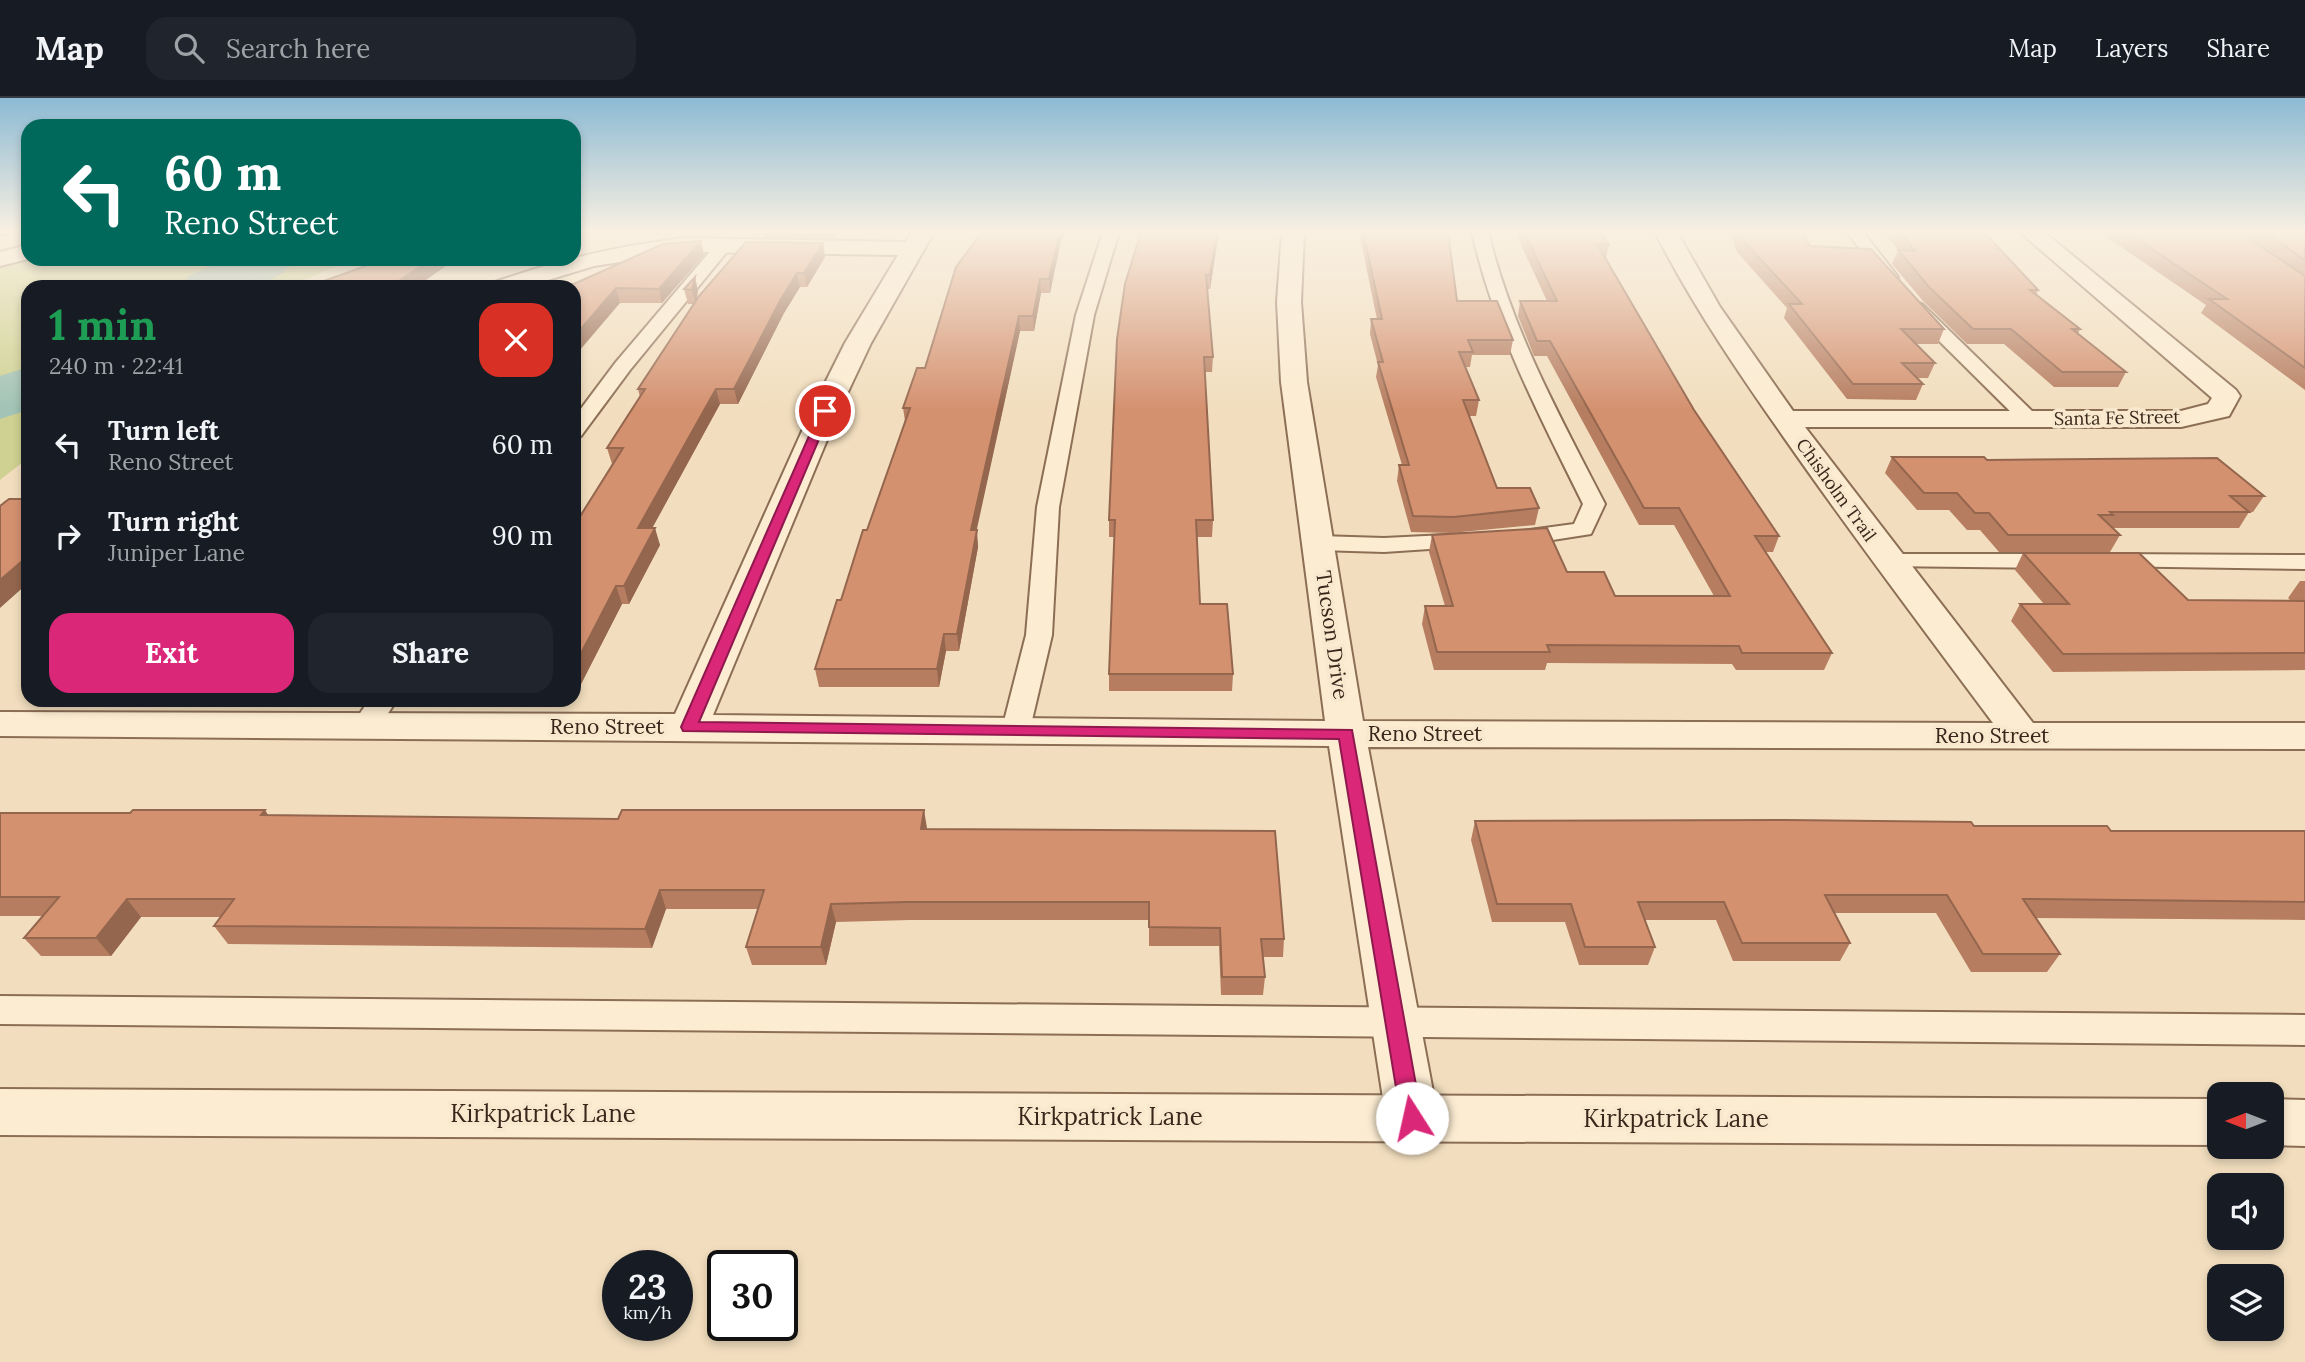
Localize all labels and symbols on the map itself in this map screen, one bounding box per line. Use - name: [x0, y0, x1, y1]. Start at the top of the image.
- pin: [795, 381, 855, 441]
- street label: Santa Fe Street: [2054, 405, 2180, 430]
- street label: Chisholm Trail: [1791, 434, 1882, 546]
- street label: Tucson Drive: [1310, 569, 1355, 701]
- street label: Reno Street: [550, 713, 665, 740]
- street label: Reno Street: [1368, 720, 1483, 747]
- street label: Reno Street: [1935, 722, 2050, 749]
- position arrow: [1375, 1081, 1449, 1155]
- north arrow: [2207, 1082, 2284, 1158]
- street label: Kirkpatrick Lane: [450, 1098, 636, 1129]
- street label: Kirkpatrick Lane: [1017, 1101, 1203, 1132]
- street label: Kirkpatrick Lane: [1583, 1103, 1769, 1134]
- speed limit sign: 30: [707, 1250, 798, 1341]

